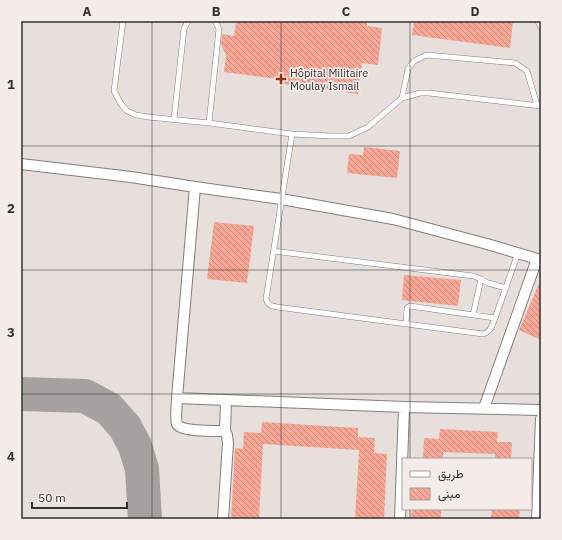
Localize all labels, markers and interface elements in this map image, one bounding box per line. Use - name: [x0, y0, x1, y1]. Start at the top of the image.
- text: A: [83, 3, 92, 20]
- text: B: [212, 3, 221, 20]
- text: C: [342, 3, 351, 20]
- text: D: [470, 3, 480, 20]
- place label: Hôpital Militaire Moulay Ismail: [290, 66, 368, 93]
- marker: Hôpital Militaire Moulay Ismail: [275, 73, 287, 85]
- text: 1: [7, 76, 15, 93]
- text: 2: [7, 200, 15, 217]
- text: 3: [7, 324, 15, 341]
- text: 4: [7, 448, 15, 465]
- legend: [402, 458, 532, 510]
- text: طريق: [438, 466, 464, 482]
- scale bar: [32, 484, 127, 510]
- text: مبنى: [438, 486, 460, 502]
- text: 50 m: [38, 490, 66, 505]

